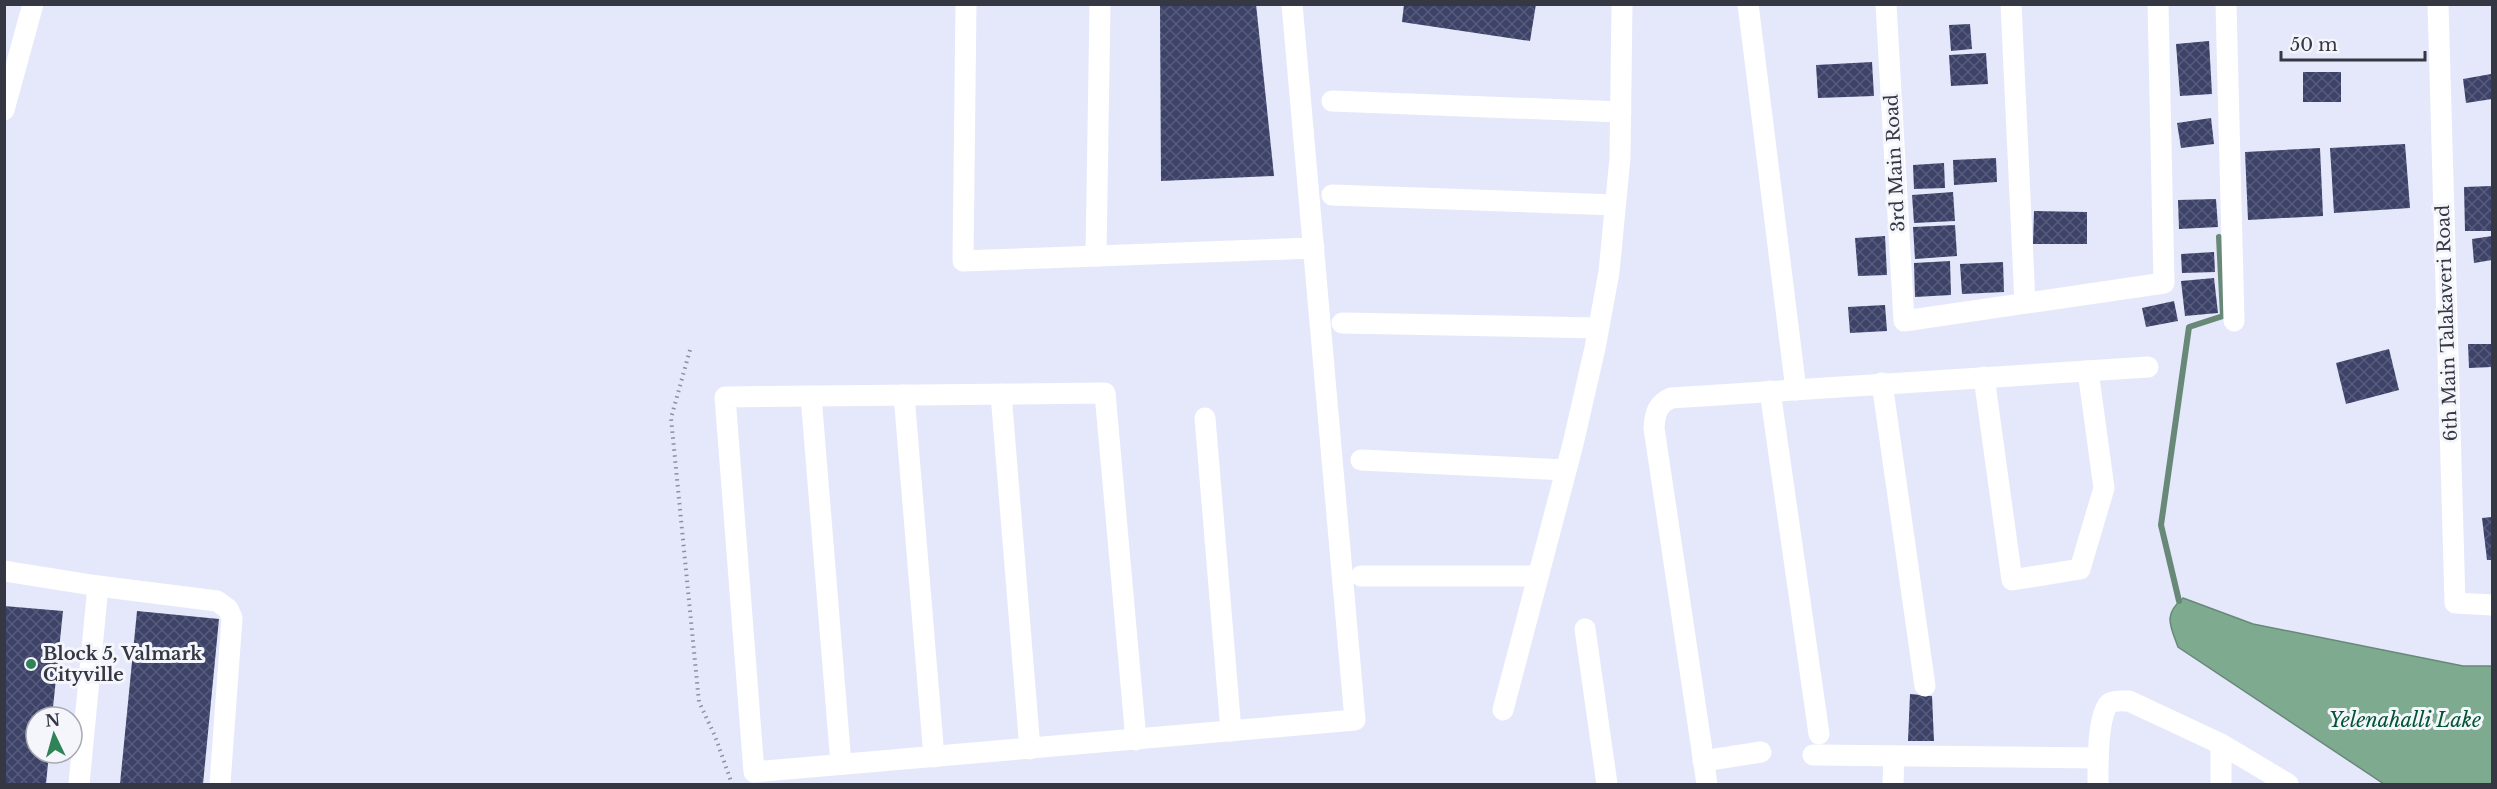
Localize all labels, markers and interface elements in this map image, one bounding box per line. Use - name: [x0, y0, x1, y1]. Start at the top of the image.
- scale bar: [2281, 24, 2425, 62]
- text: 50 m: [2290, 34, 2338, 56]
- street label: 3rd Main Road: [1880, 94, 1910, 232]
- street label: 6th Main Talakaveri Road: [2432, 204, 2462, 442]
- place label: Block 5, Valmark Cityville: [43, 643, 203, 686]
- marker: Block 5, Valmark Cityville: [24, 657, 38, 671]
- north arrow: [24, 705, 84, 765]
- water label: Yelenahalli Lake: [2329, 708, 2481, 732]
- text: N: [44, 709, 61, 731]

